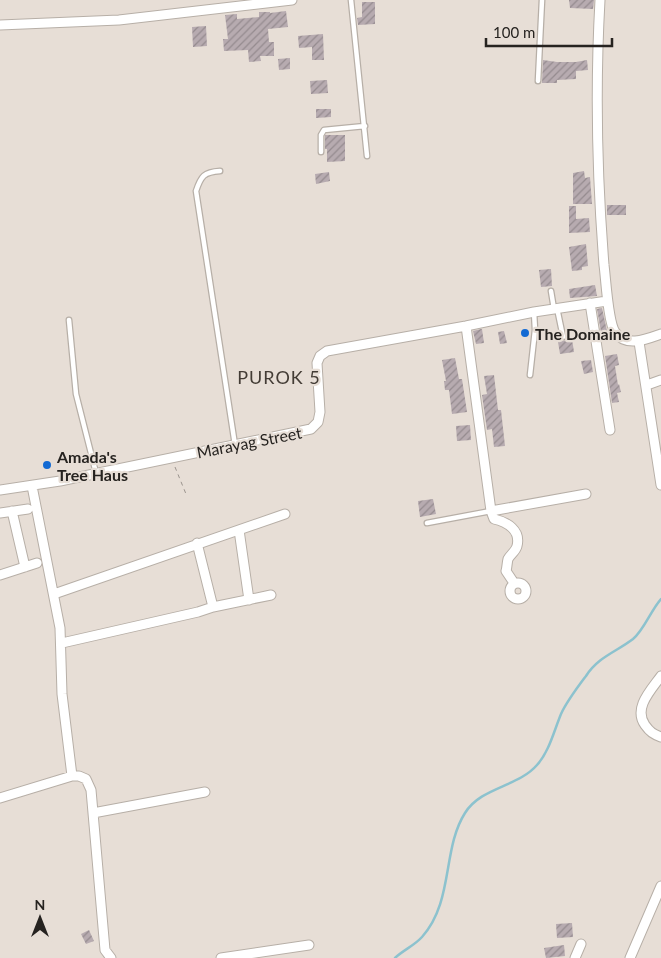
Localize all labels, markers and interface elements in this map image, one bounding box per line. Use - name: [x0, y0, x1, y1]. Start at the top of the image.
- scale bar: [486, 15, 612, 47]
- text: 100 m: [493, 23, 535, 41]
- place label: The Domaine: [535, 324, 631, 343]
- marker: The Domaine: [519, 327, 531, 339]
- district label: PUROK 5: [237, 366, 321, 388]
- street label: Marayag Street: [195, 422, 303, 461]
- place label: Amada's Tree Haus: [56, 447, 128, 484]
- marker: Amada's Tree Haus: [41, 459, 53, 471]
- north arrow: [15, 893, 65, 943]
- text: N: [35, 896, 45, 913]

